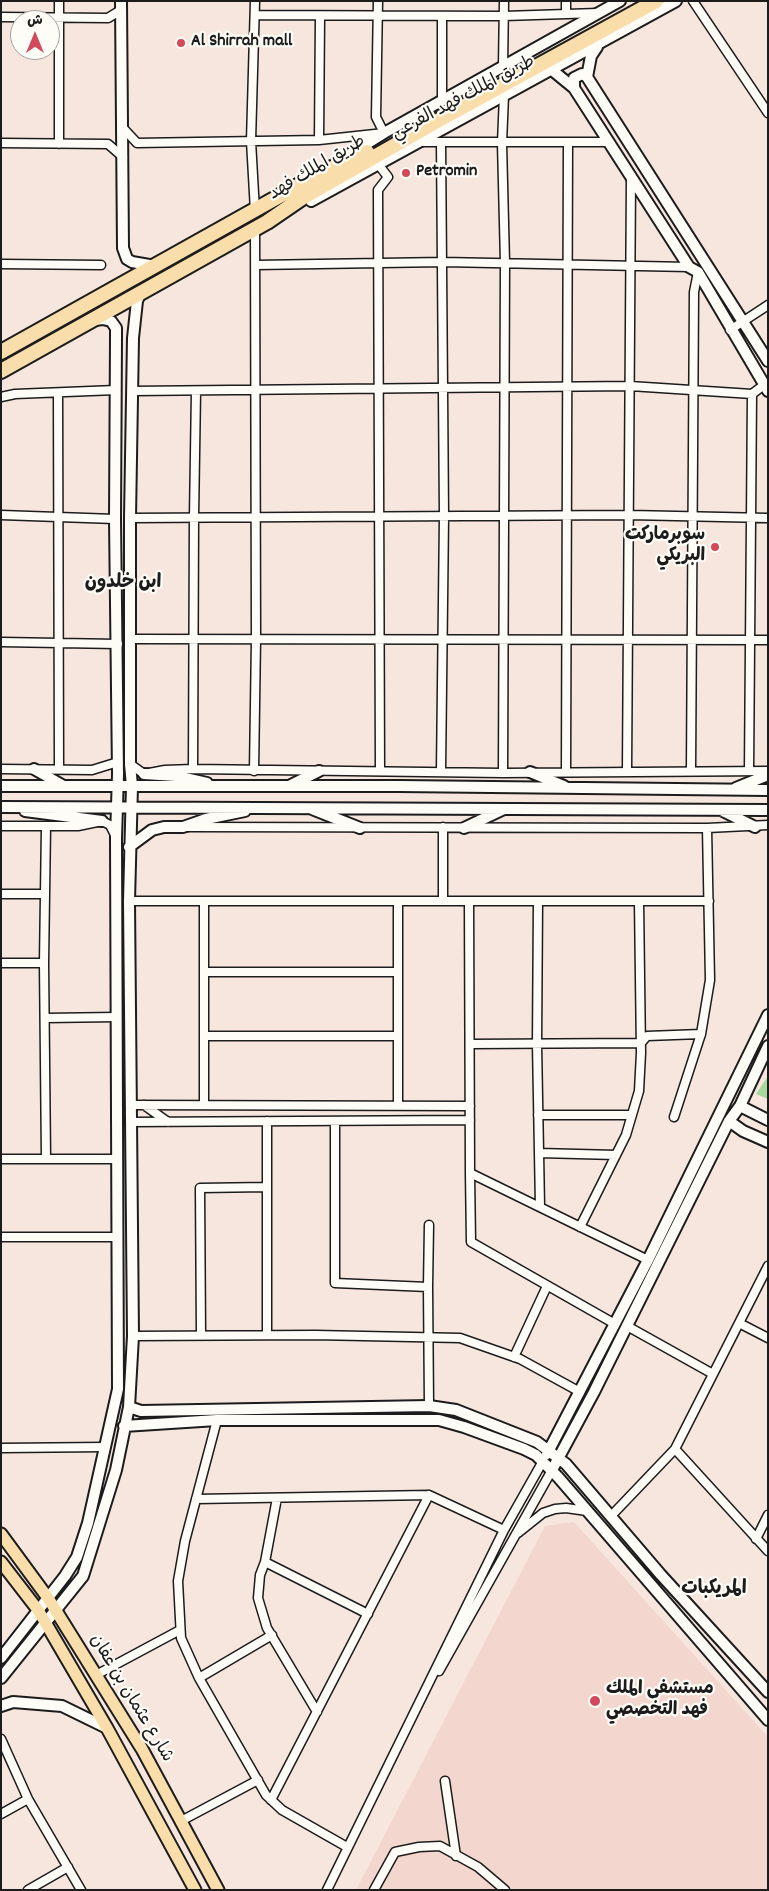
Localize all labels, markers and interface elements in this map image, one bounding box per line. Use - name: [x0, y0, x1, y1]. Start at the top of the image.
- north arrow: [10, 10, 60, 60]
- text: ش: [27, 11, 43, 31]
- place label: Al Shirrah mall: [191, 32, 292, 54]
- marker: Al Shirrah mall: [175, 37, 187, 49]
- street label: طريق الملك فهد الفرعي: [389, 52, 539, 146]
- street label: طريق الملك فهد: [266, 132, 370, 206]
- place label: Petromin: [416, 162, 477, 184]
- marker: Petromin: [400, 167, 412, 179]
- place label: سوبرماركت البريكي: [625, 526, 705, 568]
- marker: سوبرماركت البريكي: [709, 541, 721, 553]
- district label: ابن خلدون: [85, 573, 161, 595]
- district label: المريكبات: [681, 1579, 747, 1601]
- street label: شارع عثمان بن عفان: [83, 1631, 177, 1767]
- place label: مستشفى الملك فهد التخصصي: [606, 1680, 714, 1722]
- marker: مستشفى الملك فهد التخصصي: [588, 1694, 602, 1708]

